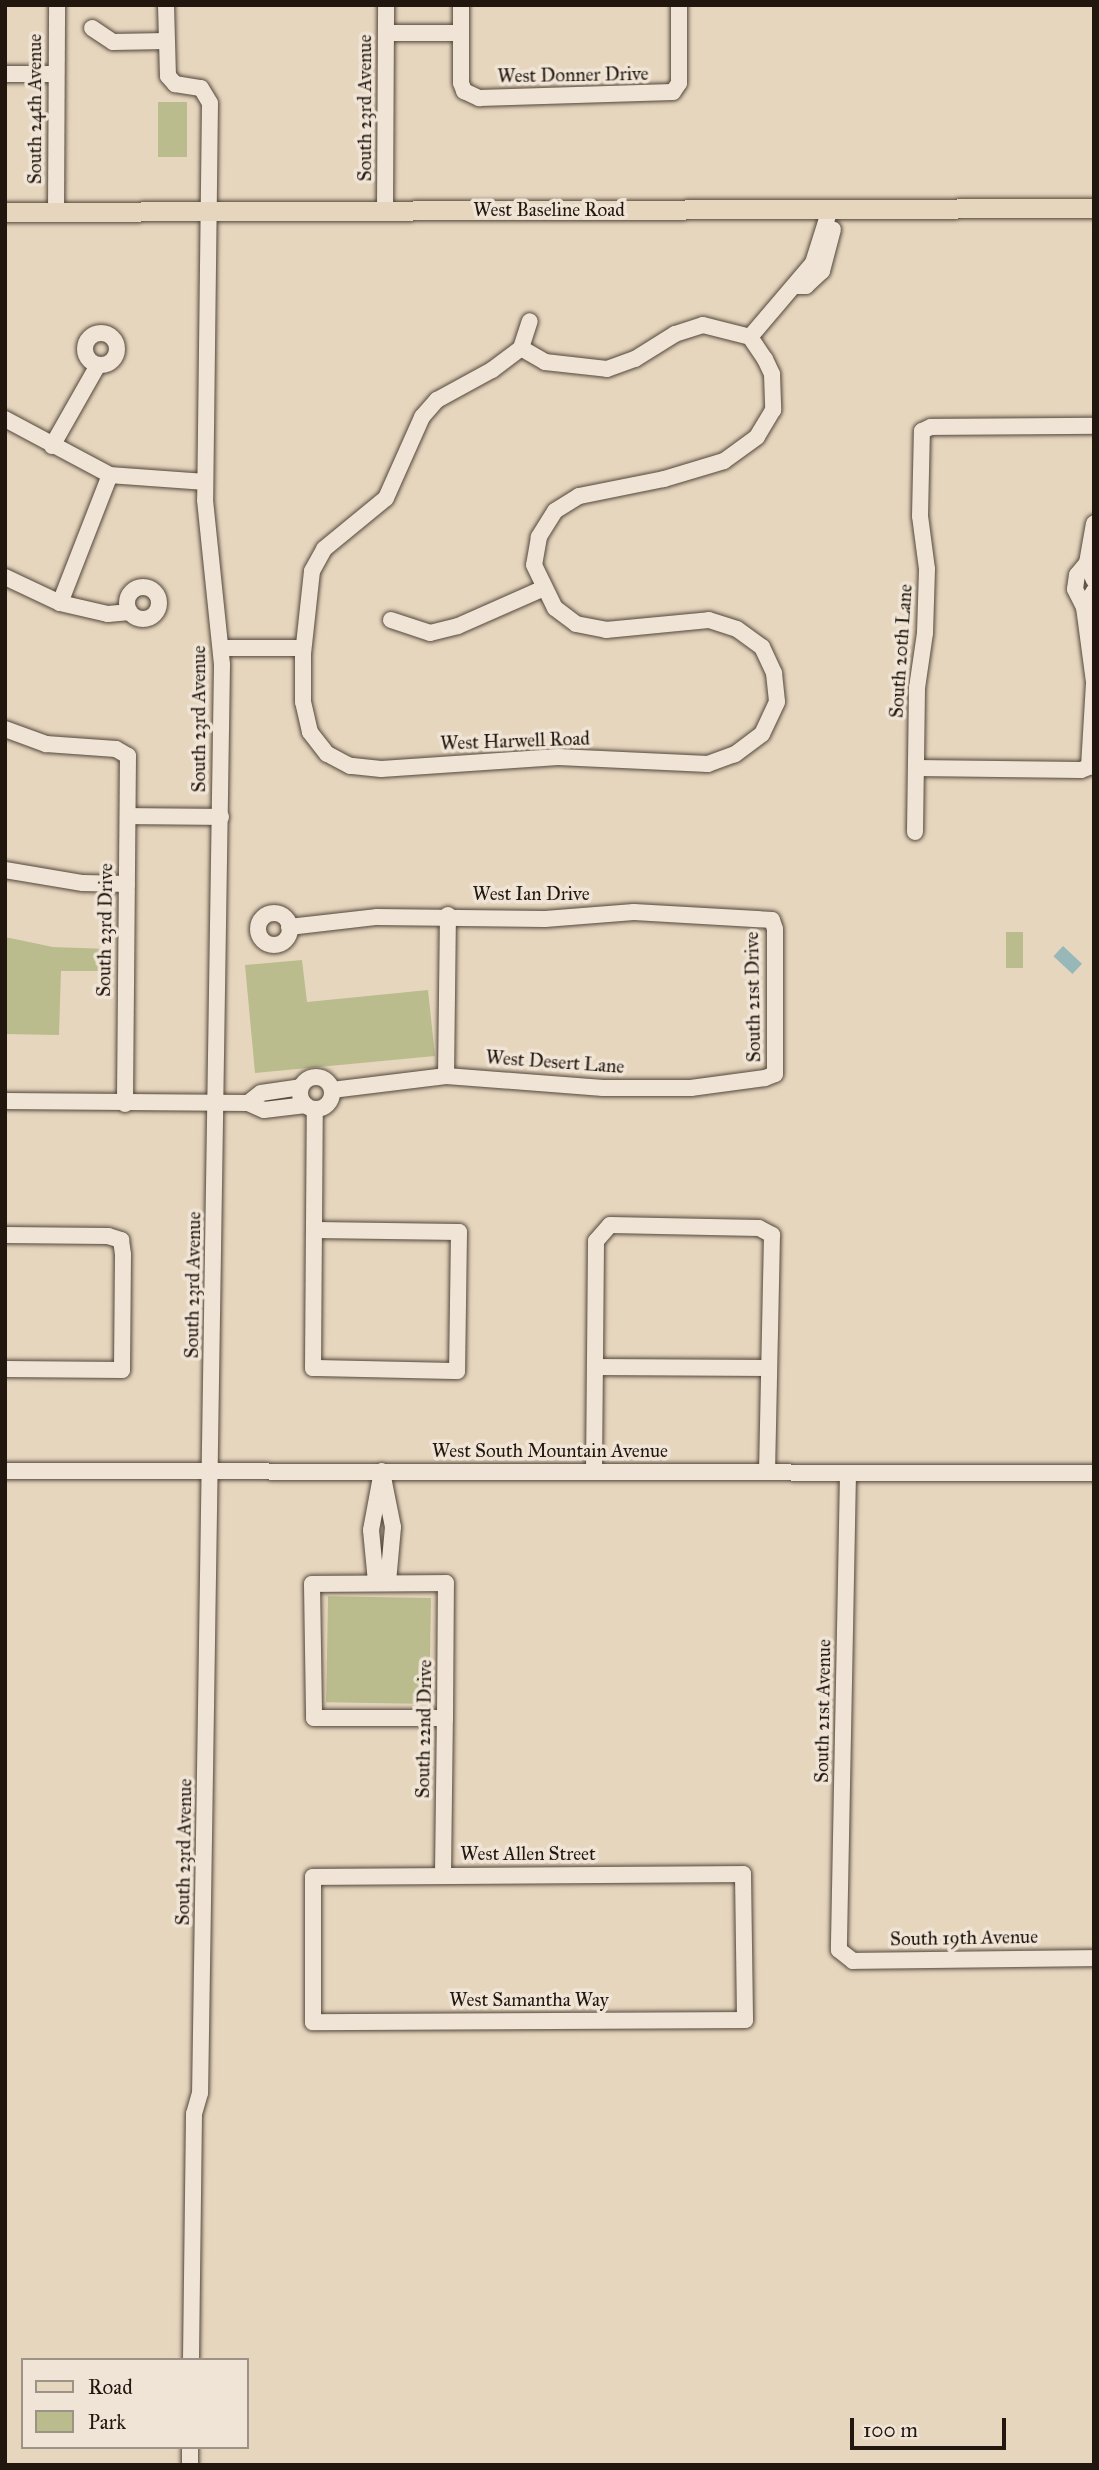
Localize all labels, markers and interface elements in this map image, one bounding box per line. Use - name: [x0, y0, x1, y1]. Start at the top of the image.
- street label: South 24th Avenue: [24, 34, 46, 184]
- street label: South 23rd Avenue: [354, 35, 376, 181]
- street label: West Donner Drive: [497, 62, 649, 88]
- street label: West Baseline Road: [473, 199, 625, 221]
- street label: South 20th Lane: [885, 583, 917, 719]
- street label: South 23rd Avenue: [188, 646, 210, 792]
- street label: West Harwell Road: [440, 727, 590, 755]
- street label: South 23rd Drive: [92, 863, 118, 997]
- street label: West Ian Drive: [472, 883, 590, 905]
- street label: South 21st Drive: [740, 931, 766, 1063]
- street label: West Desert Lane: [485, 1046, 625, 1078]
- street label: South 23rd Avenue: [180, 1211, 206, 1359]
- street label: West South Mountain Avenue: [432, 1440, 668, 1462]
- street label: South 21st Avenue: [810, 1639, 836, 1783]
- street label: South 22nd Drive: [411, 1659, 437, 1799]
- street label: South 23rd Avenue: [171, 1778, 197, 1926]
- street label: West Allen Street: [460, 1843, 596, 1865]
- street label: South 19th Avenue: [890, 1925, 1038, 1951]
- street label: West Samantha Way: [449, 1989, 609, 2011]
- legend: [21, 2358, 248, 2449]
- text: Road: [88, 2374, 133, 2400]
- scale bar: [854, 2404, 1010, 2448]
- text: Park: [88, 2409, 126, 2435]
- text: 100 m: [863, 2417, 918, 2443]

